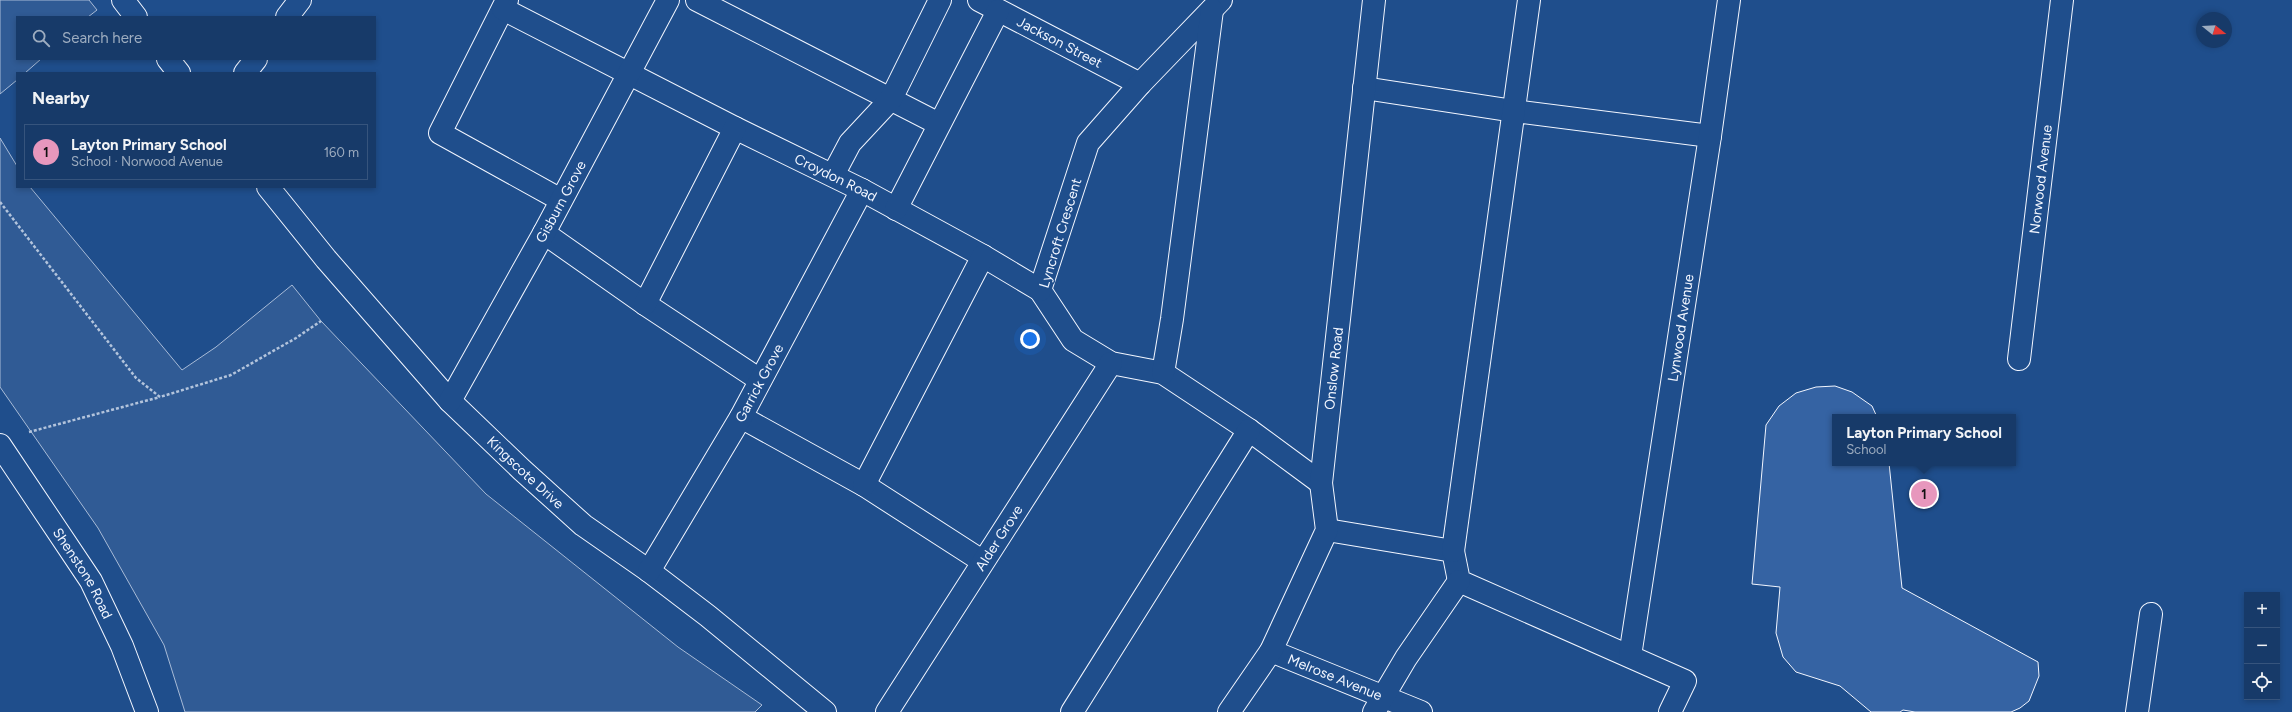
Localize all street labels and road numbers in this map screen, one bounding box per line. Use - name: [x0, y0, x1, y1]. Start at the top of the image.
- street label: Jackson Street: [1014, 13, 1105, 72]
- street label: Norwood Avenue: [2026, 123, 2056, 235]
- street label: Croydon Road: [792, 150, 880, 205]
- street label: Gisburn Grove: [532, 158, 590, 246]
- street label: Lyncroft Crescent: [1036, 176, 1085, 290]
- street label: Lynwood Avenue: [1664, 273, 1698, 383]
- street label: Onslow Road: [1321, 326, 1347, 411]
- street label: Garrick Grove: [732, 341, 788, 425]
- street label: Kingscote Drive: [483, 433, 568, 513]
- street label: Alder Grove: [972, 502, 1027, 574]
- street label: Shenstone Road: [49, 525, 116, 622]
- street label: Melrose Avenue: [1285, 651, 1385, 704]

